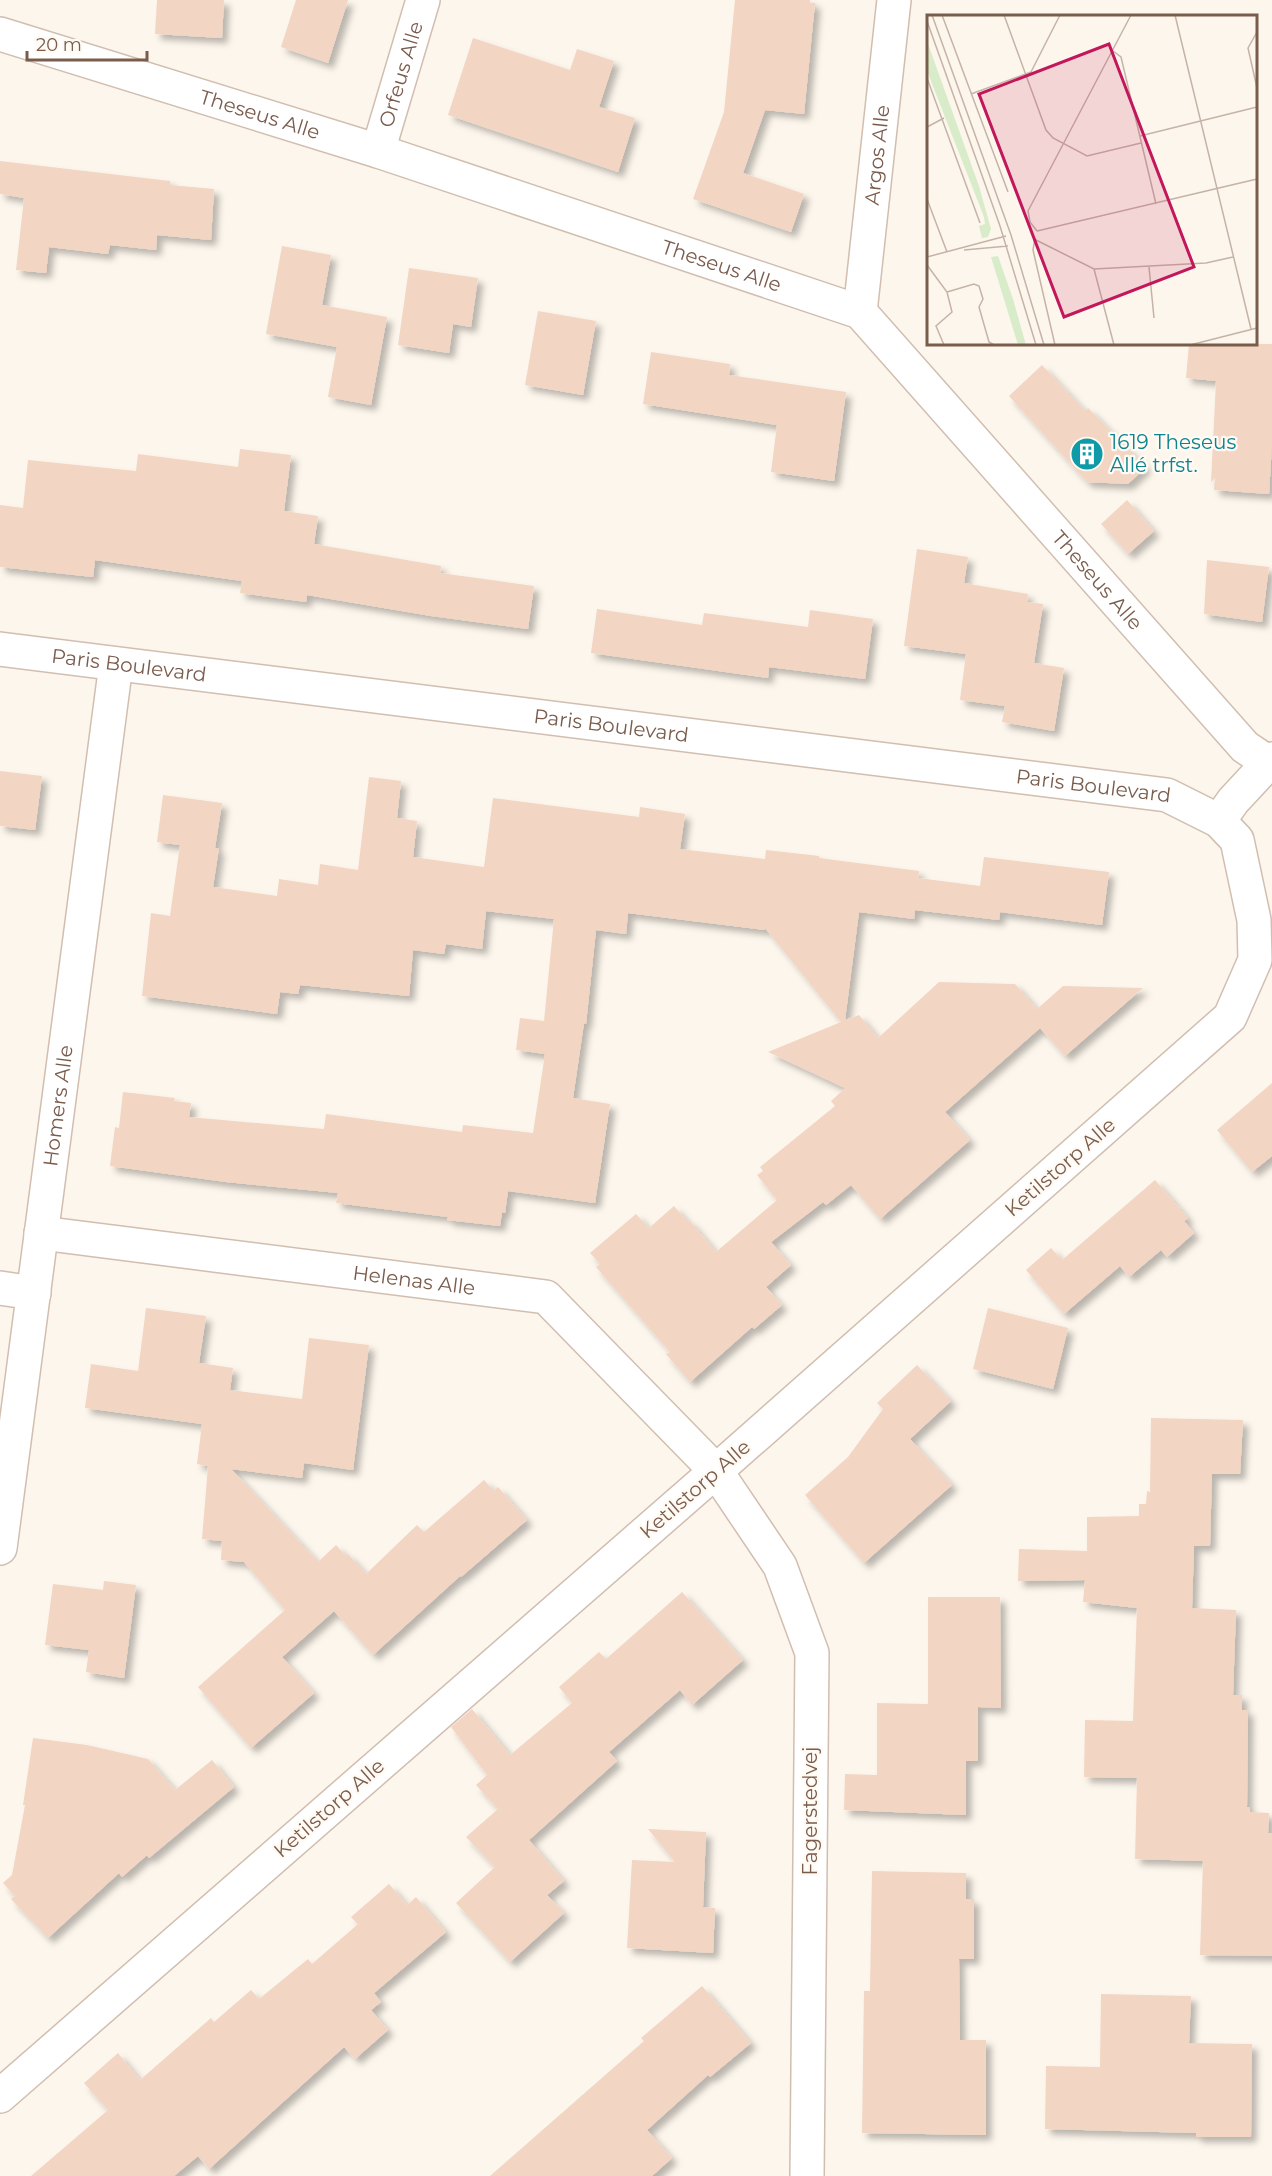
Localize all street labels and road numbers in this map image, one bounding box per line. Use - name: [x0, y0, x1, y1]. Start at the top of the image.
- street label: Orfeus Alle: [374, 19, 428, 130]
- street label: Theseus Alle: [197, 85, 323, 144]
- street label: Argos Alle: [860, 104, 894, 206]
- street label: Theseus Alle: [659, 235, 785, 297]
- street label: Theseus Alle: [1047, 526, 1148, 635]
- street label: Paris Boulevard: [50, 644, 208, 687]
- street label: Paris Boulevard: [532, 704, 690, 747]
- street label: Paris Boulevard: [1015, 764, 1172, 807]
- street label: Homers Alle: [38, 1044, 78, 1168]
- street label: Ketilstorp Alle: [1000, 1112, 1120, 1222]
- street label: Helenas Alle: [351, 1261, 477, 1300]
- street label: Ketilstorp Alle: [635, 1434, 755, 1544]
- street label: Fagerstedvej: [798, 1747, 822, 1875]
- street label: Ketilstorp Alle: [269, 1753, 389, 1863]

